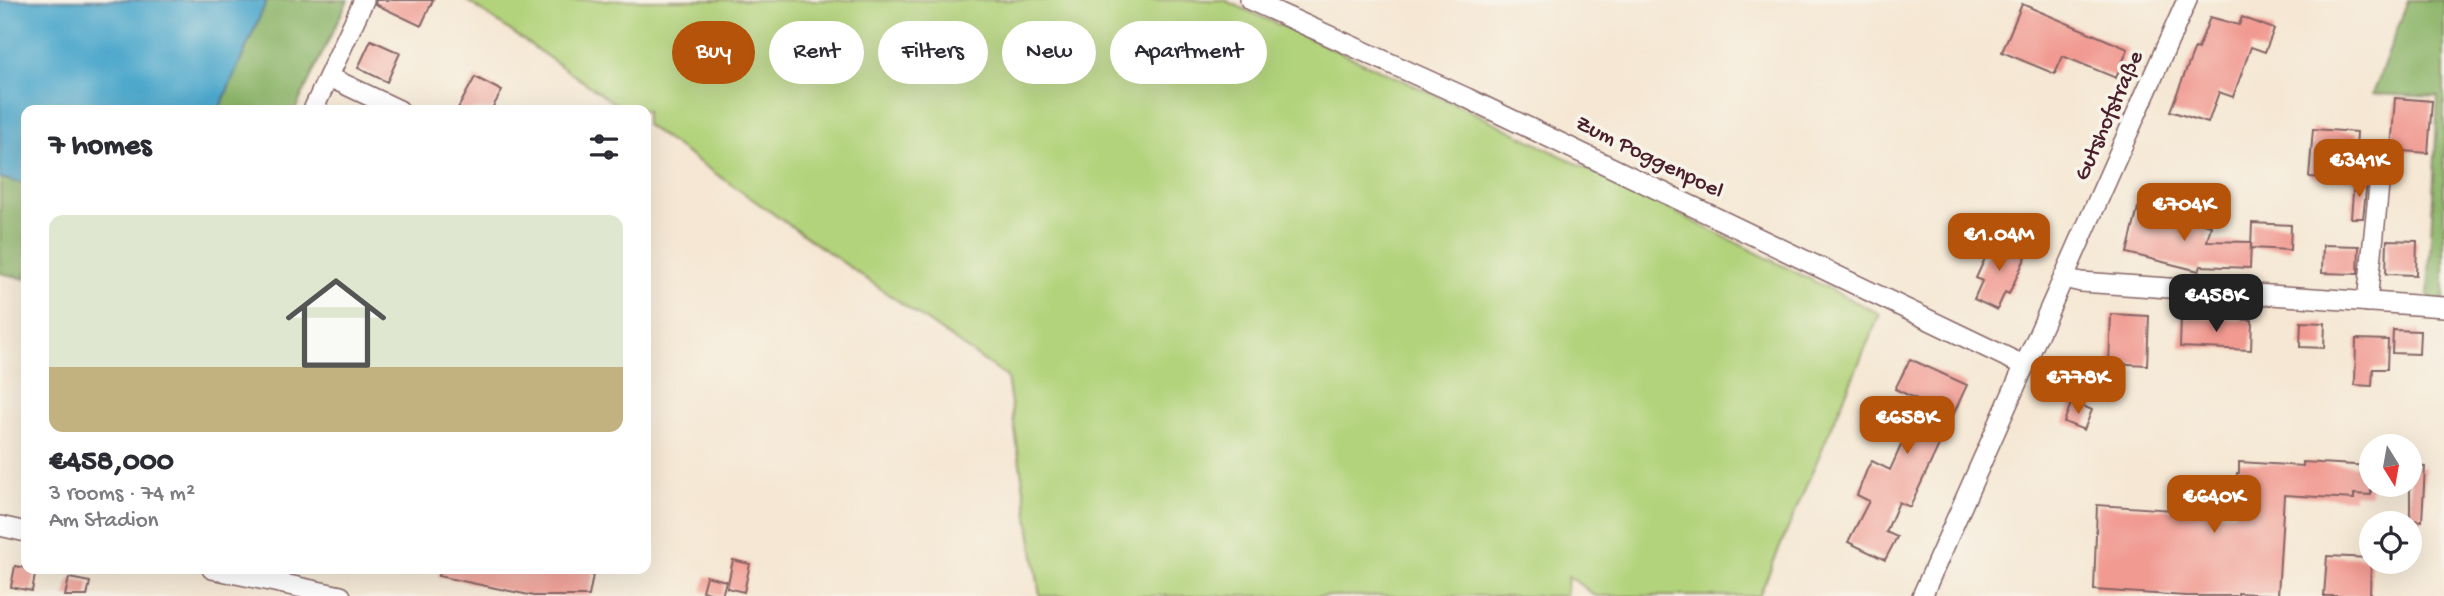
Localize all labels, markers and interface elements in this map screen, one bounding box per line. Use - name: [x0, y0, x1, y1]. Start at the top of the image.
- chip: Buy: [672, 21, 755, 84]
- chip: Rent: [769, 21, 864, 84]
- chip: Filters: [878, 21, 988, 84]
- chip: New: [1002, 21, 1096, 84]
- chip: Apartment: [1110, 21, 1267, 84]
- street label: Gutshofstraße: [2069, 46, 2151, 185]
- street label: Zum Poggenpoel: [1571, 111, 1727, 205]
- icon: filters: [585, 128, 623, 166]
- text: 7 homes: [49, 130, 151, 165]
- pin: €341K: [2310, 140, 2408, 199]
- text: €341K: [2330, 148, 2388, 175]
- pin: €704K: [2135, 184, 2233, 243]
- text: €704K: [2153, 192, 2215, 219]
- pin: €1.04M: [1942, 214, 2056, 273]
- text: €1.04M: [1964, 222, 2034, 249]
- icon: home: [273, 260, 399, 386]
- pin: €458K: [2167, 274, 2265, 334]
- text: €458K: [2185, 283, 2247, 310]
- pin: €778K: [2029, 356, 2127, 416]
- text: €778K: [2047, 365, 2109, 392]
- pin: €658K: [1858, 396, 1956, 456]
- text: €658K: [1876, 405, 1938, 432]
- north arrow: [2359, 434, 2422, 497]
- map controls: [2359, 434, 2422, 574]
- text: €458,000: [49, 446, 174, 481]
- pin: €640K: [2165, 476, 2263, 535]
- text: 3 rooms · 74 m²: [49, 481, 195, 508]
- text: €640K: [2183, 484, 2245, 511]
- text: Am Stadion: [49, 508, 159, 535]
- button: locate: [2359, 511, 2422, 574]

